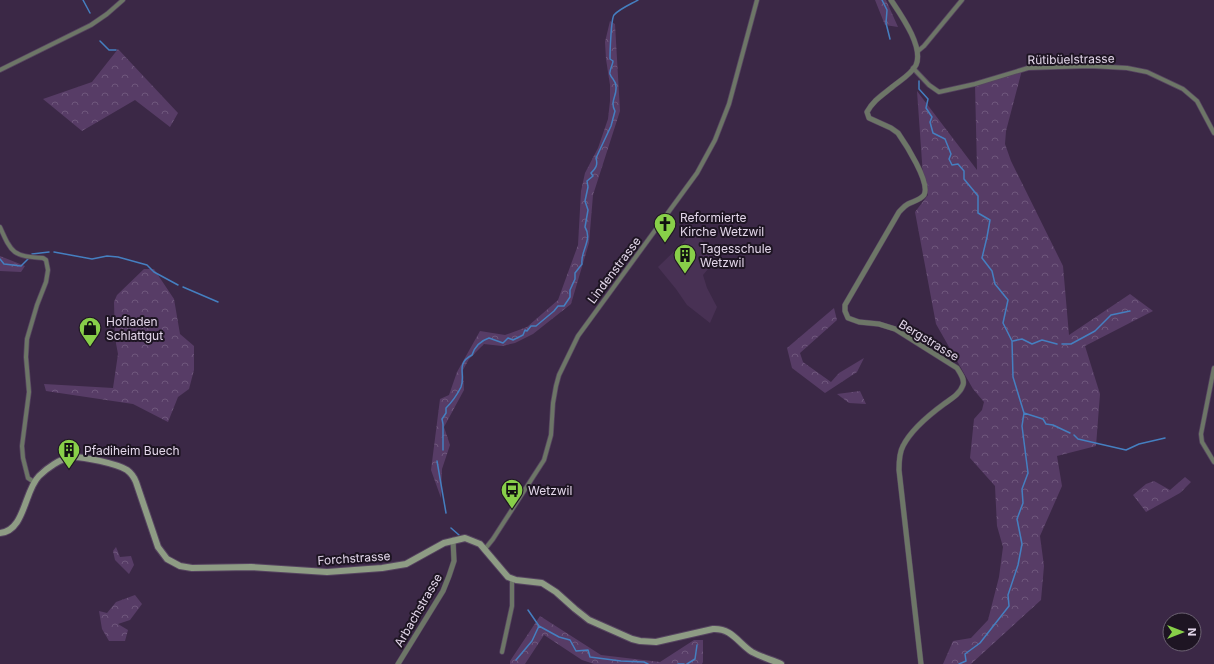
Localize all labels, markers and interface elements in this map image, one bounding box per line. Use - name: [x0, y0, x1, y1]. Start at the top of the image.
- street label: Rütibüelstrasse: [1027, 51, 1115, 67]
- place label: Reformierte Kirche Wetzwil: [680, 210, 764, 239]
- church icon: Reformierte Kirche Wetzwil: [652, 211, 678, 244]
- street label: Lindenstrasse: [584, 234, 644, 306]
- place label: Tagesschule Wetzwil: [700, 241, 772, 270]
- building icon: Tagesschule Wetzwil: [672, 242, 698, 275]
- place label: Hofladen Schlattgut: [106, 314, 163, 343]
- shop icon: Hofladen Schlattgut: [77, 315, 103, 348]
- street label: Bergstrasse: [896, 316, 962, 364]
- building icon: Pfadiheim Buech: [56, 437, 82, 470]
- place label: Pfadiheim Buech: [84, 443, 180, 458]
- bus stop icon: Wetzwil: [499, 477, 525, 510]
- place label: Wetzwil: [528, 483, 572, 498]
- street label: Forchstrasse: [317, 548, 391, 568]
- street label: Arbachstrasse: [391, 571, 445, 649]
- north arrow: [1162, 612, 1202, 652]
- text: N: [1185, 628, 1199, 636]

